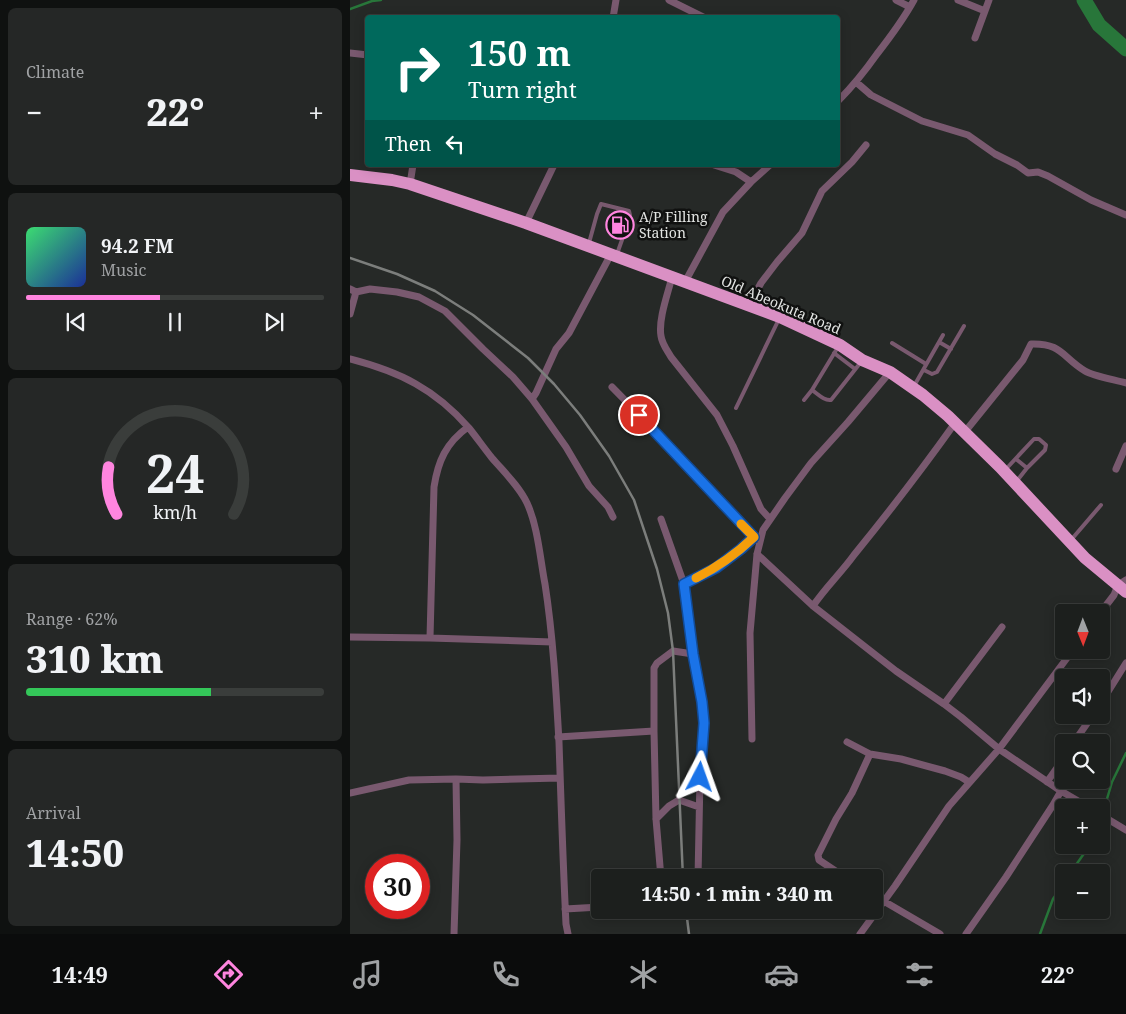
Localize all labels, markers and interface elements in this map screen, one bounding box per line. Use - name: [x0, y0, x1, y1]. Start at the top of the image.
- text: 150 m: [468, 29, 571, 76]
- icon: right: [385, 35, 450, 100]
- text: Climate: [26, 61, 84, 83]
- text: Turn right: [468, 74, 577, 104]
- text: 22°: [146, 85, 204, 137]
- text: −: [26, 93, 42, 131]
- text: +: [308, 93, 324, 131]
- icon: left: [441, 130, 469, 158]
- text: Then: [385, 131, 431, 157]
- place label: A/P Filling Station: [639, 207, 708, 242]
- fuel station icon: A/P Filling Station: [605, 210, 635, 240]
- text: 94.2 FM: [101, 233, 174, 259]
- text: Music: [101, 259, 146, 281]
- street label: Old Abeokuta Road: [718, 271, 844, 338]
- icon: previous: [62, 308, 90, 336]
- icon: pause: [161, 308, 189, 336]
- icon: next: [260, 308, 288, 336]
- pin: [618, 394, 660, 436]
- icon: arrive: [625, 401, 653, 429]
- text: 24: [146, 437, 204, 508]
- text: km/h: [153, 500, 197, 524]
- north arrow: [1055, 604, 1110, 659]
- map controls: [1055, 604, 1110, 919]
- text: Range · 62%: [26, 608, 118, 630]
- text: 310 km: [26, 632, 164, 684]
- button: sound: [1055, 669, 1110, 724]
- button: search: [1055, 734, 1110, 789]
- position arrow: [673, 750, 725, 802]
- button: +: [1055, 799, 1110, 854]
- text: Arrival: [26, 802, 81, 824]
- text: 14:50: [26, 826, 124, 878]
- speed limit sign: 30: [365, 854, 430, 919]
- button: −: [1055, 864, 1110, 919]
- text: 14:50 · 1 min · 340 m: [641, 881, 833, 907]
- icon: directions: [211, 957, 246, 992]
- icon: music: [350, 957, 385, 992]
- icon: phone: [488, 957, 523, 992]
- icon: climate: [626, 957, 661, 992]
- icon: car: [764, 957, 799, 992]
- icon: filters: [902, 957, 937, 992]
- text: 14:49: [52, 959, 108, 989]
- text: 22°: [1041, 959, 1074, 989]

